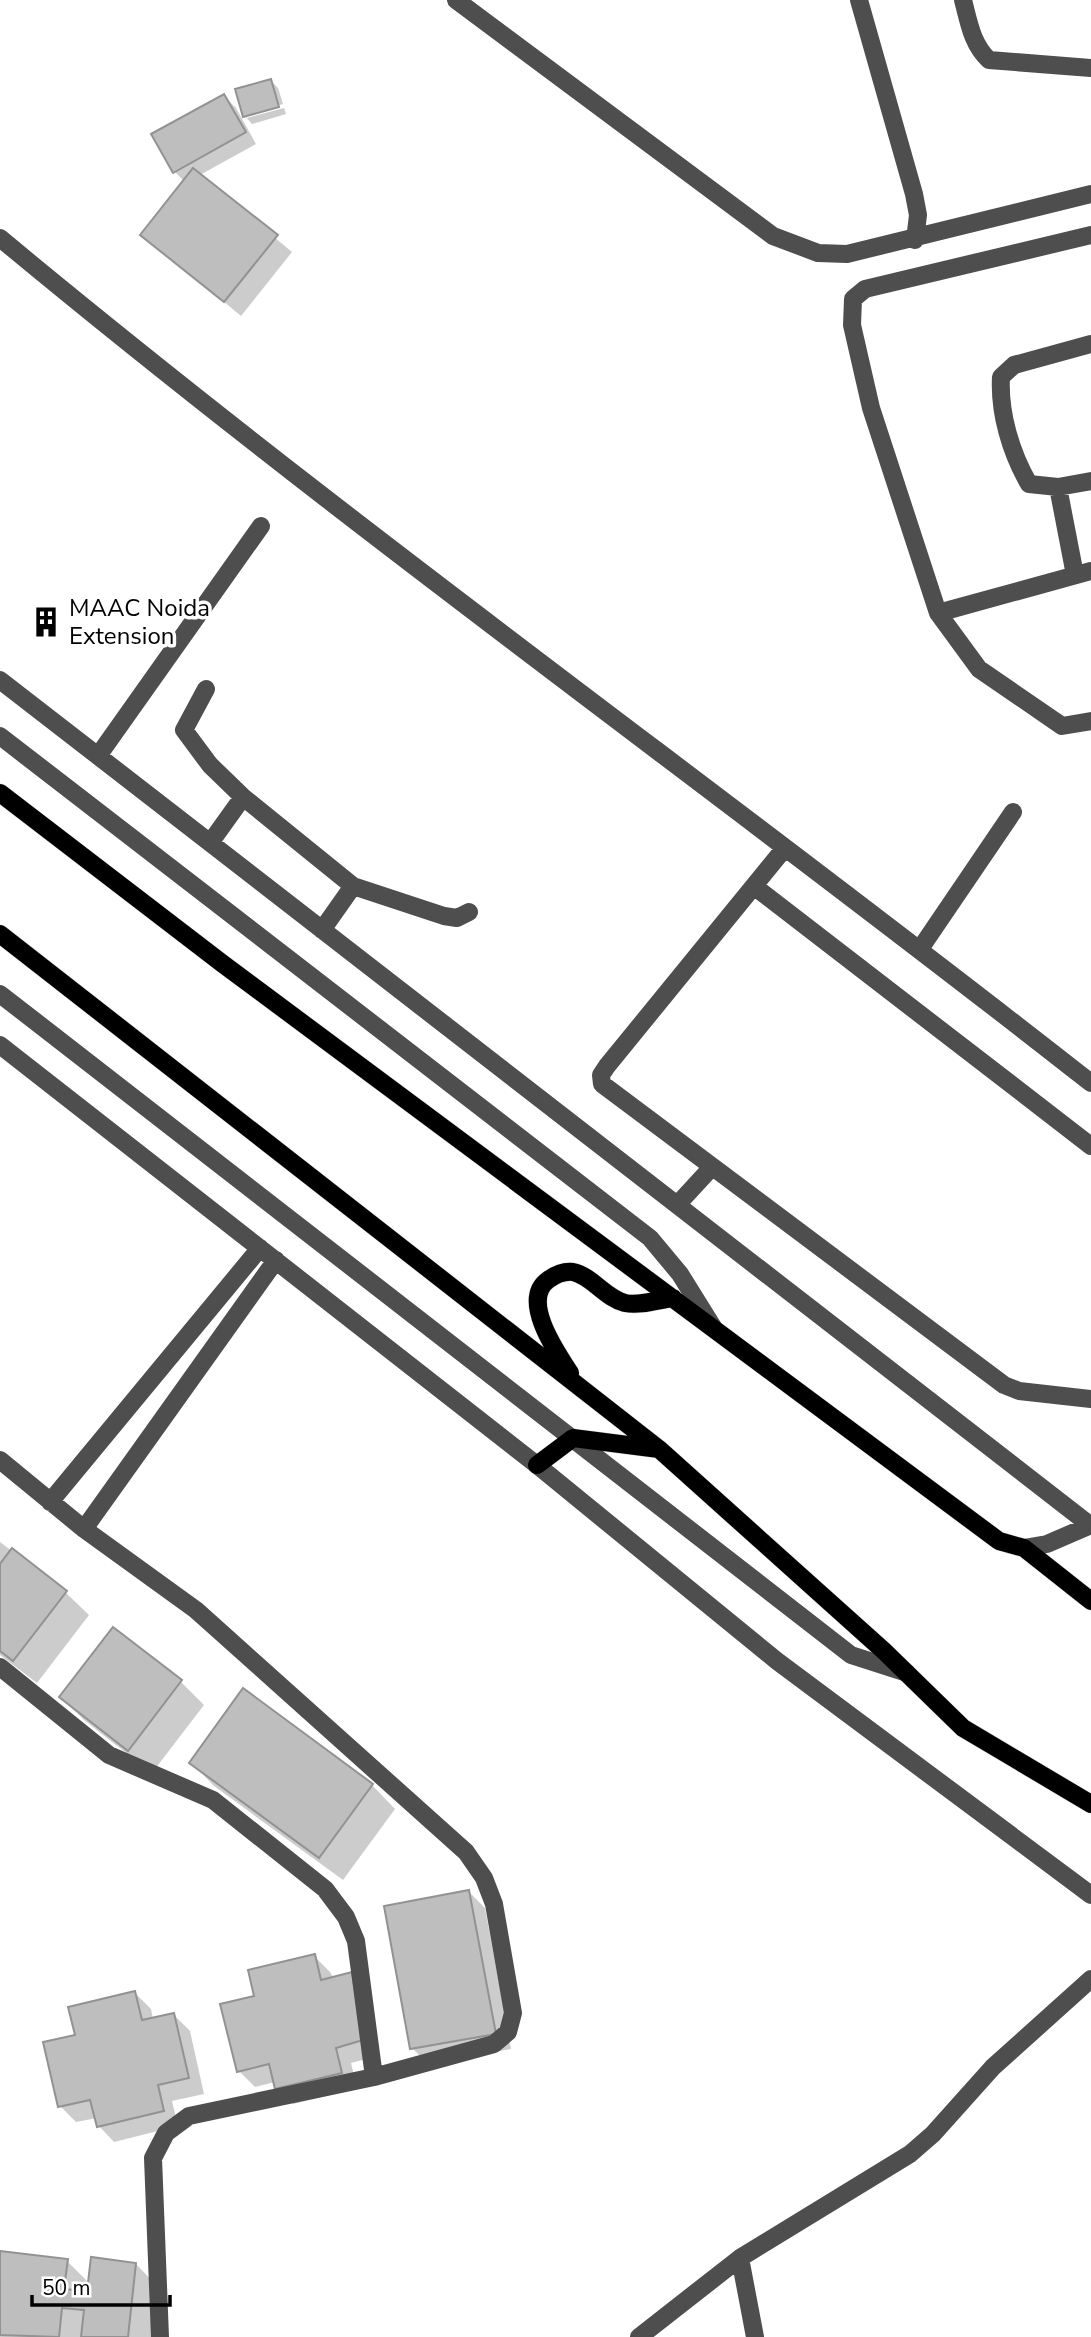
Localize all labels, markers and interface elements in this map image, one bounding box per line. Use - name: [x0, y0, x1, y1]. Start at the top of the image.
- place label: MAAC Noida Extension: [69, 592, 210, 652]
- building icon: MAAC Noida Extension: [29, 605, 63, 639]
- scale bar: [32, 2264, 170, 2308]
- text: 50 m: [42, 2274, 91, 2302]

